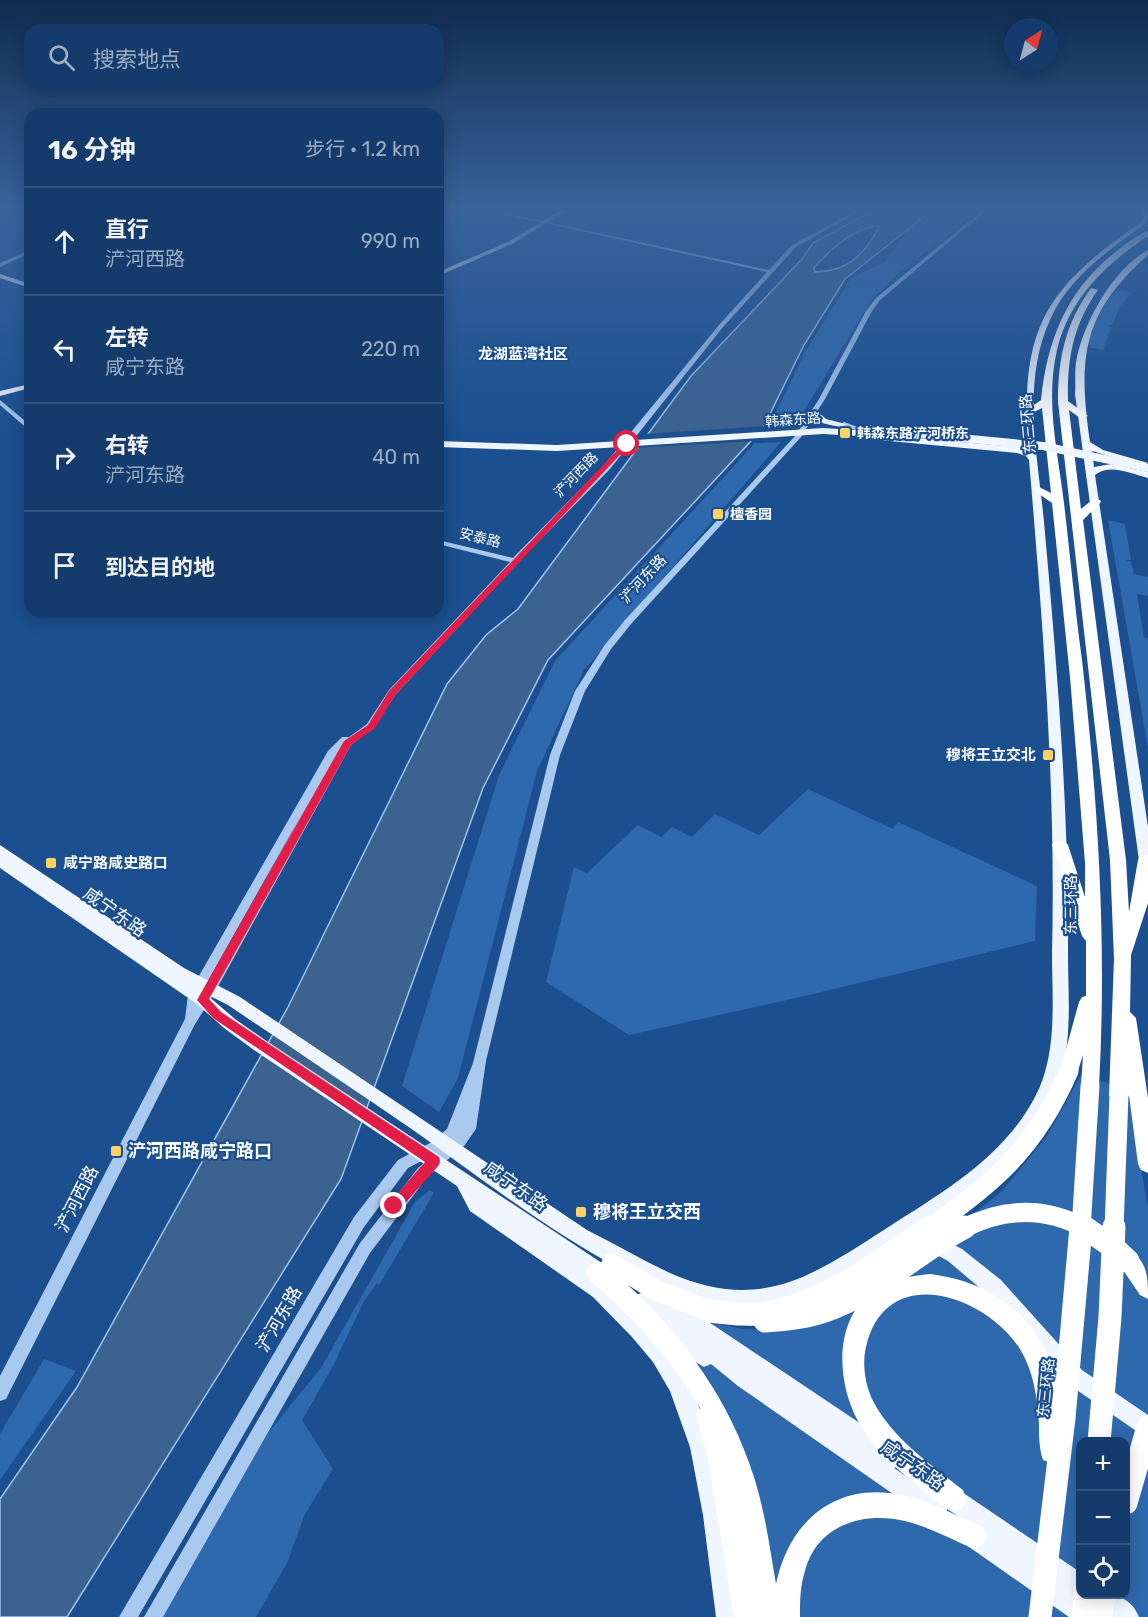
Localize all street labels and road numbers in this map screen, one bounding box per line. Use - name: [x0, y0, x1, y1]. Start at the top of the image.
- street label: 东三环路: [1016, 393, 1040, 455]
- street label: 韩森东路: [764, 410, 822, 430]
- street label: 浐河西路: [550, 449, 602, 501]
- street label: 安泰路: [458, 525, 502, 551]
- street label: 浐河东路: [616, 551, 670, 607]
- street label: 东三环路: [1062, 875, 1080, 935]
- street label: 咸宁东路: [79, 882, 151, 942]
- street label: 咸宁东路: [480, 1156, 552, 1216]
- street label: 浐河西路: [51, 1162, 103, 1236]
- street label: 浐河东路: [251, 1282, 307, 1356]
- street label: 东三环路: [1034, 1357, 1058, 1419]
- street label: 咸宁东路: [877, 1436, 949, 1494]

